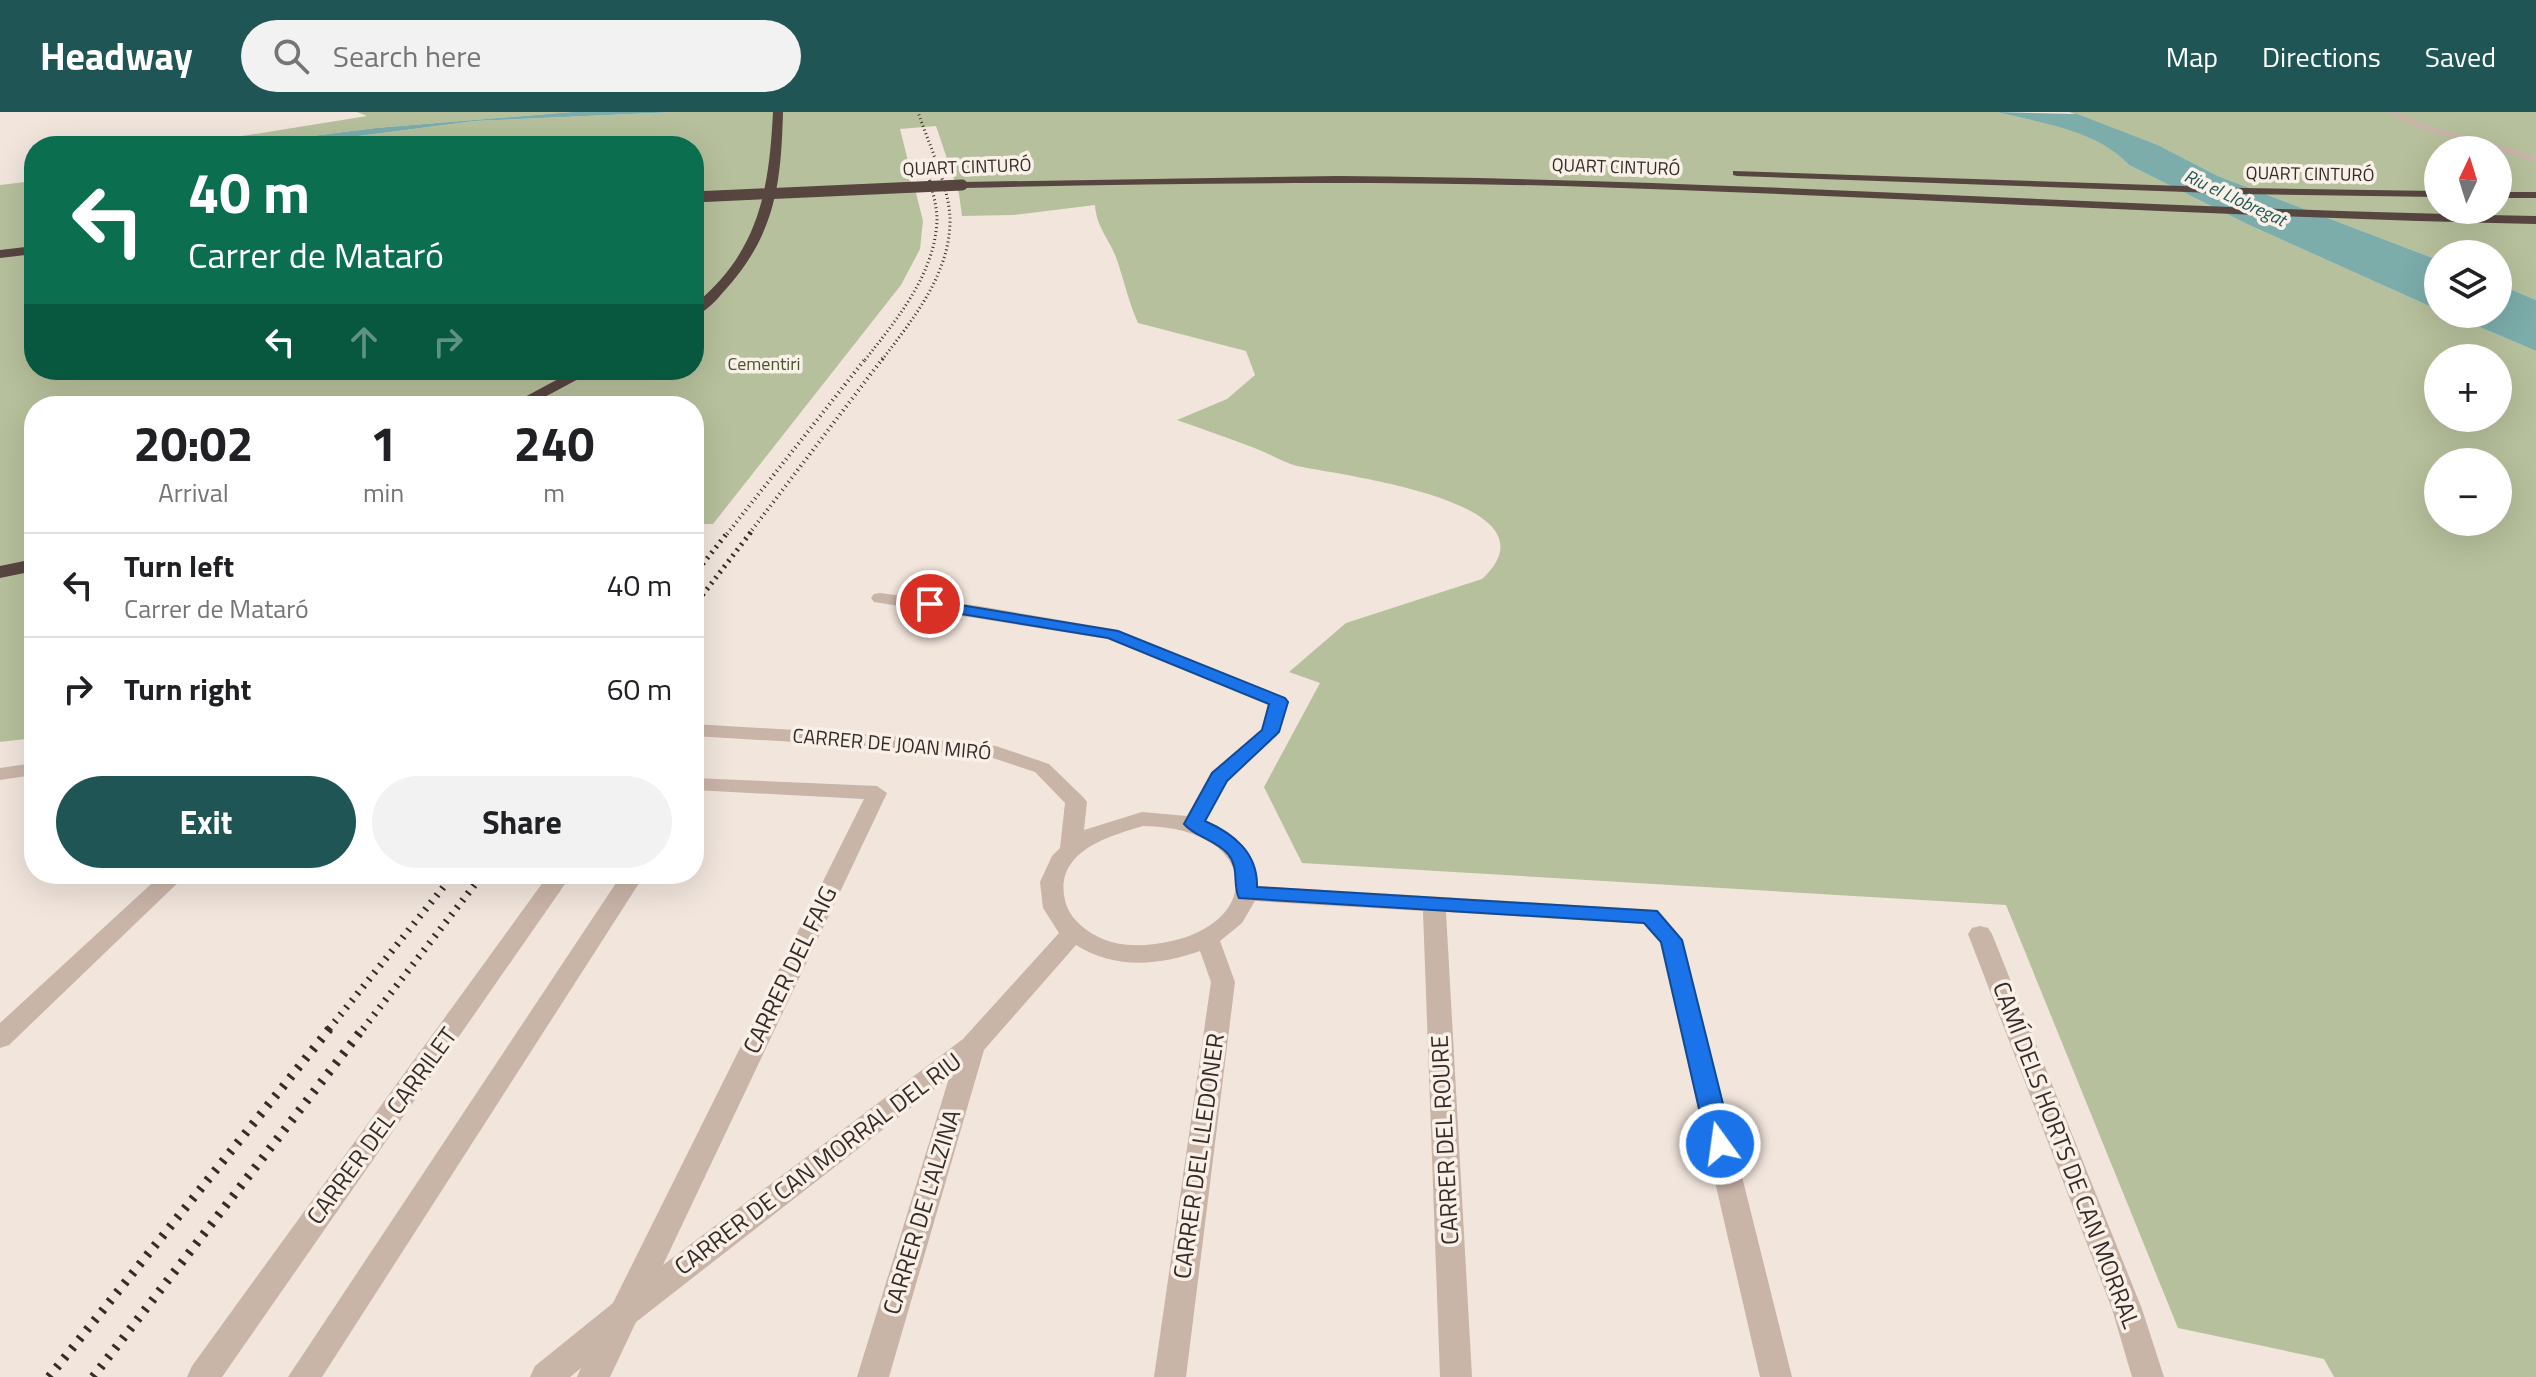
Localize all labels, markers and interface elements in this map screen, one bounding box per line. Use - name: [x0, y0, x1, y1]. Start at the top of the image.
- search box: [241, 20, 801, 92]
- text: Headway: [40, 27, 193, 85]
- text: Search here: [333, 33, 481, 79]
- icon: search: [269, 34, 313, 78]
- text: Map: [2166, 35, 2218, 78]
- text: Directions: [2262, 35, 2381, 78]
- text: Saved: [2425, 35, 2496, 78]
- north arrow: [2424, 136, 2512, 224]
- map controls: [2424, 136, 2512, 536]
- text: 40 m: [188, 150, 310, 235]
- street label: QUART CINTURÓ: [902, 151, 1032, 182]
- street label: QUART CINTURÓ: [1551, 151, 1681, 182]
- street label: QUART CINTURÓ: [2245, 159, 2375, 188]
- water label: Riu el Llobregat: [2180, 162, 2293, 234]
- icon: left: [56, 168, 160, 272]
- text: Carrer de Mataró: [188, 227, 444, 282]
- button: layers: [2424, 240, 2512, 328]
- icon: left: [258, 320, 302, 364]
- icon: ahead: [342, 320, 386, 364]
- icon: right: [426, 320, 470, 364]
- button: +: [2424, 344, 2512, 432]
- park label: Cementiri: [728, 350, 800, 377]
- text: 20:02: [134, 407, 253, 480]
- text: 1: [370, 407, 397, 480]
- text: 240: [514, 407, 594, 480]
- button: −: [2424, 448, 2512, 536]
- text: Arrival: [158, 473, 229, 512]
- text: min: [363, 473, 404, 512]
- text: m: [543, 473, 565, 512]
- text: Turn left: [124, 543, 234, 589]
- text: 40 m: [607, 562, 672, 608]
- icon: left: [56, 563, 100, 607]
- pin: [896, 570, 964, 638]
- icon: arrive: [908, 582, 952, 626]
- text: Carrer de Mataró: [124, 589, 309, 628]
- text: Turn right: [124, 666, 252, 712]
- text: 60 m: [607, 666, 672, 712]
- icon: right: [56, 667, 100, 711]
- street label: CARRER DE JOAN MIRÓ: [791, 719, 993, 768]
- button: Exit: [56, 776, 356, 868]
- button: Share: [372, 776, 672, 868]
- street label: CARRER DEL FAIG: [733, 880, 845, 1060]
- street label: CAMÍ DELS HORTS DE CAN MORRAL: [1984, 976, 2150, 1334]
- street label: CARRER DEL CARRILET: [297, 1019, 465, 1231]
- street label: CARRER DEL LLEDONER: [1163, 1031, 1233, 1281]
- street label: CARRER DEL ROURE: [1421, 1034, 1467, 1246]
- street label: CARRER DE CAN MORRAL DEL RIU: [666, 1043, 969, 1283]
- position arrow: [1678, 1102, 1762, 1186]
- street label: CARRER DE L'ALZINA: [873, 1105, 969, 1319]

